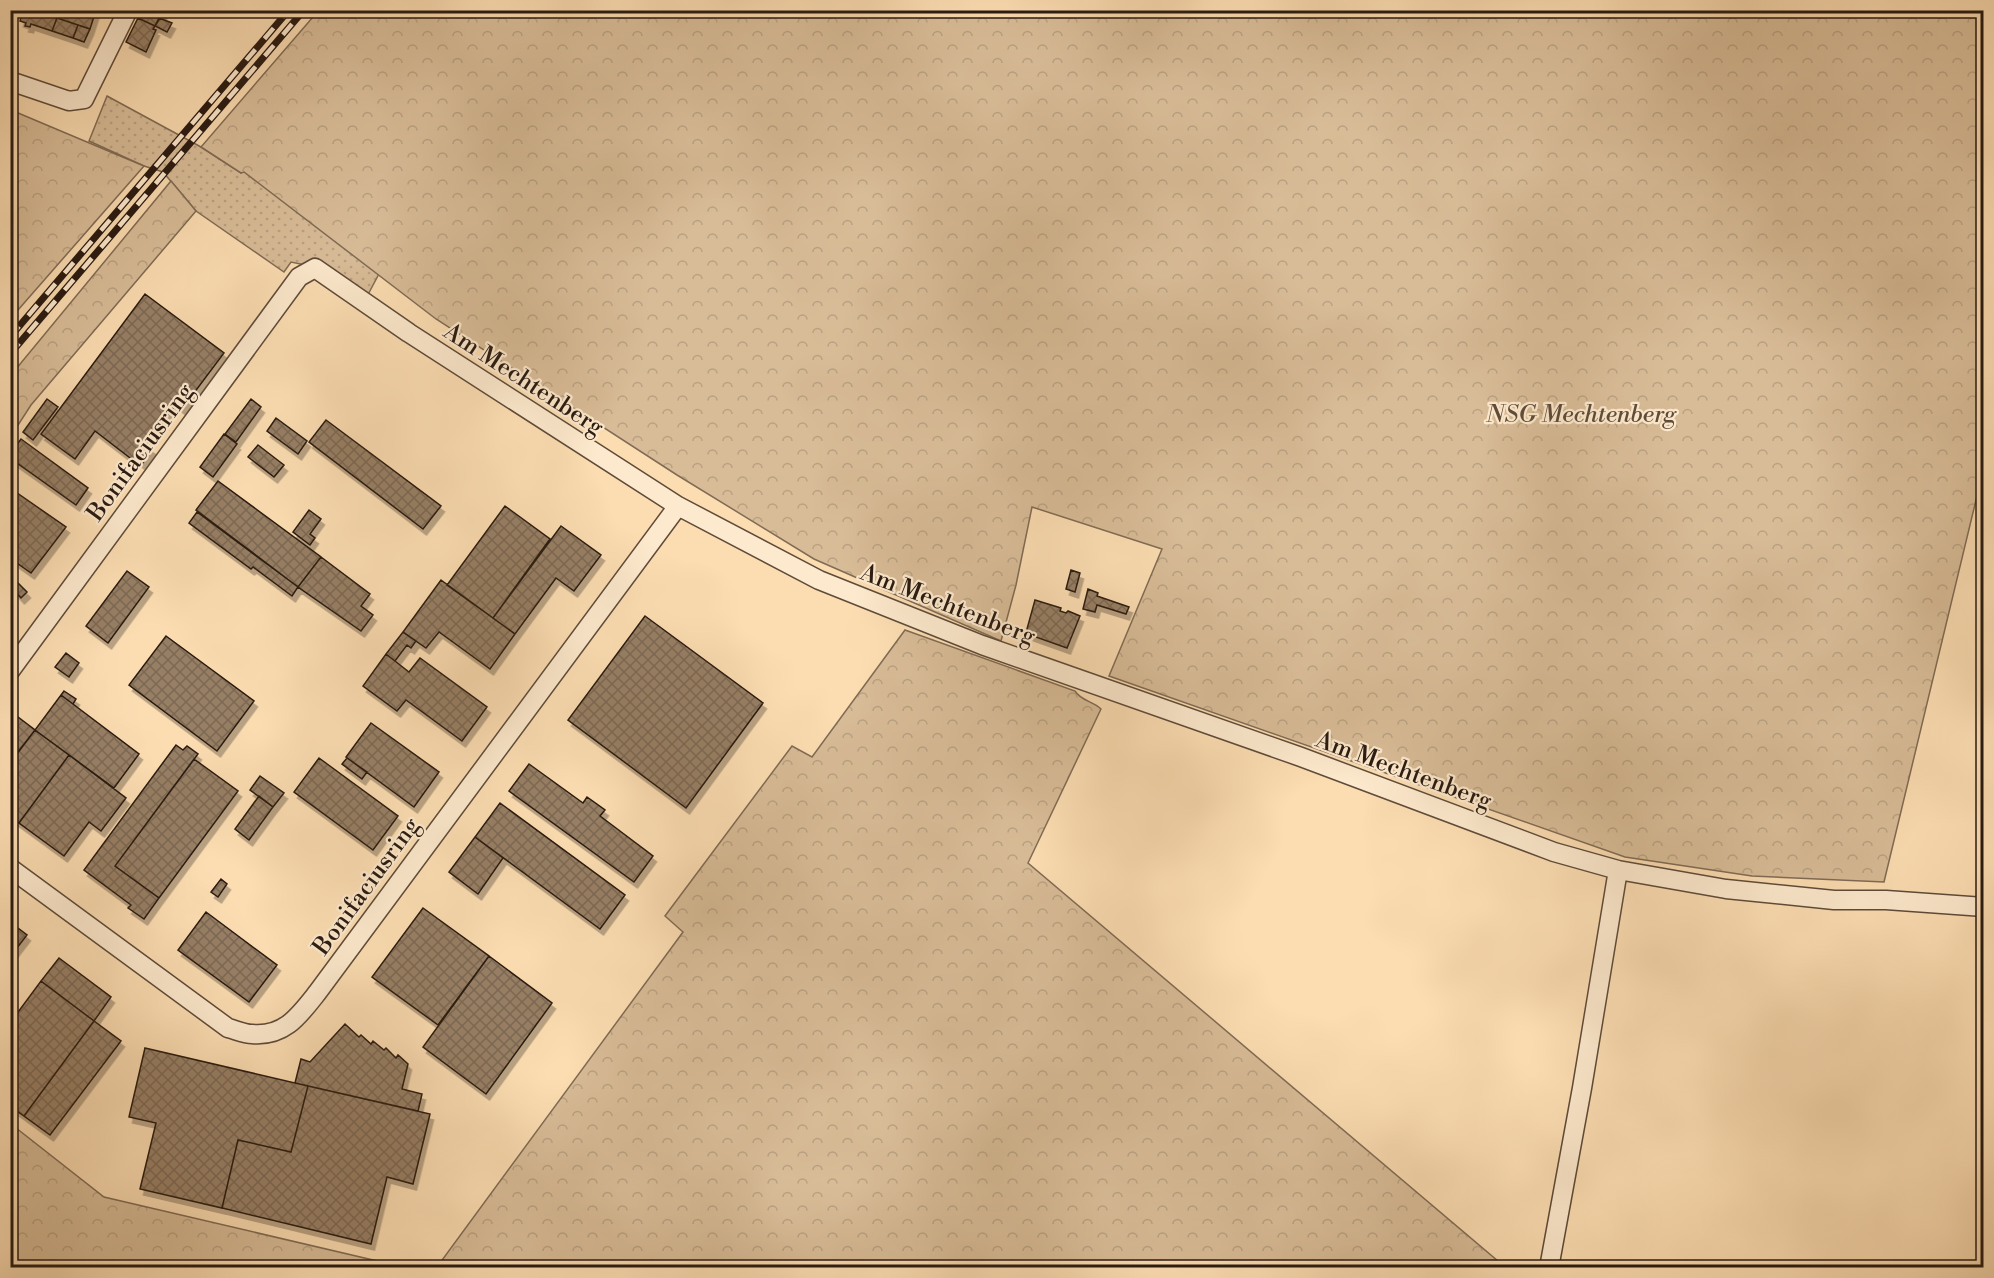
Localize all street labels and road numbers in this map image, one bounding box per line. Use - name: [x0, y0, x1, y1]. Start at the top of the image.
- street label: Am Mechtenberg: [437, 316, 610, 443]
- street label: Bonifaciusring: [80, 377, 201, 528]
- street label: Am Mechtenberg: [855, 557, 1040, 652]
- street label: Am Mechtenberg: [1311, 725, 1496, 817]
- street label: Bonifaciusring: [306, 811, 427, 962]

